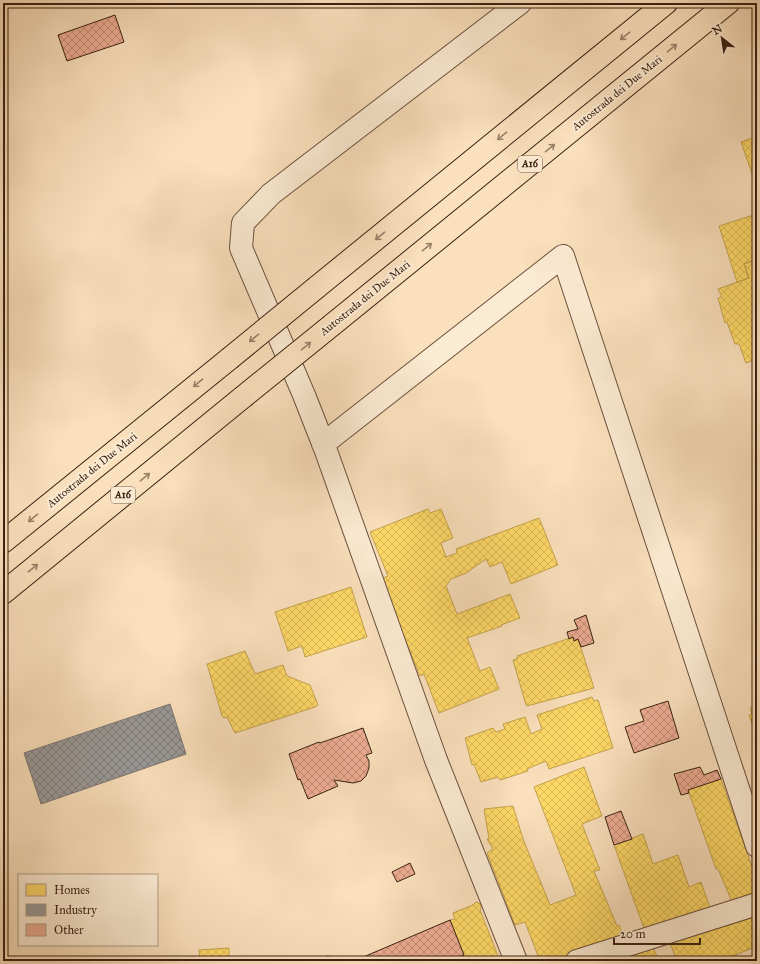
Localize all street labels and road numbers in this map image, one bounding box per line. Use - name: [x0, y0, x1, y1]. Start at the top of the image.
- street label: Autostrada dei Due Mari: [569, 53, 665, 134]
- road number: A16: [518, 156, 542, 172]
- street label: Autostrada dei Due Mari: [317, 258, 413, 339]
- street label: Autostrada dei Due Mari: [44, 430, 140, 511]
- road number: A16: [111, 487, 135, 503]

